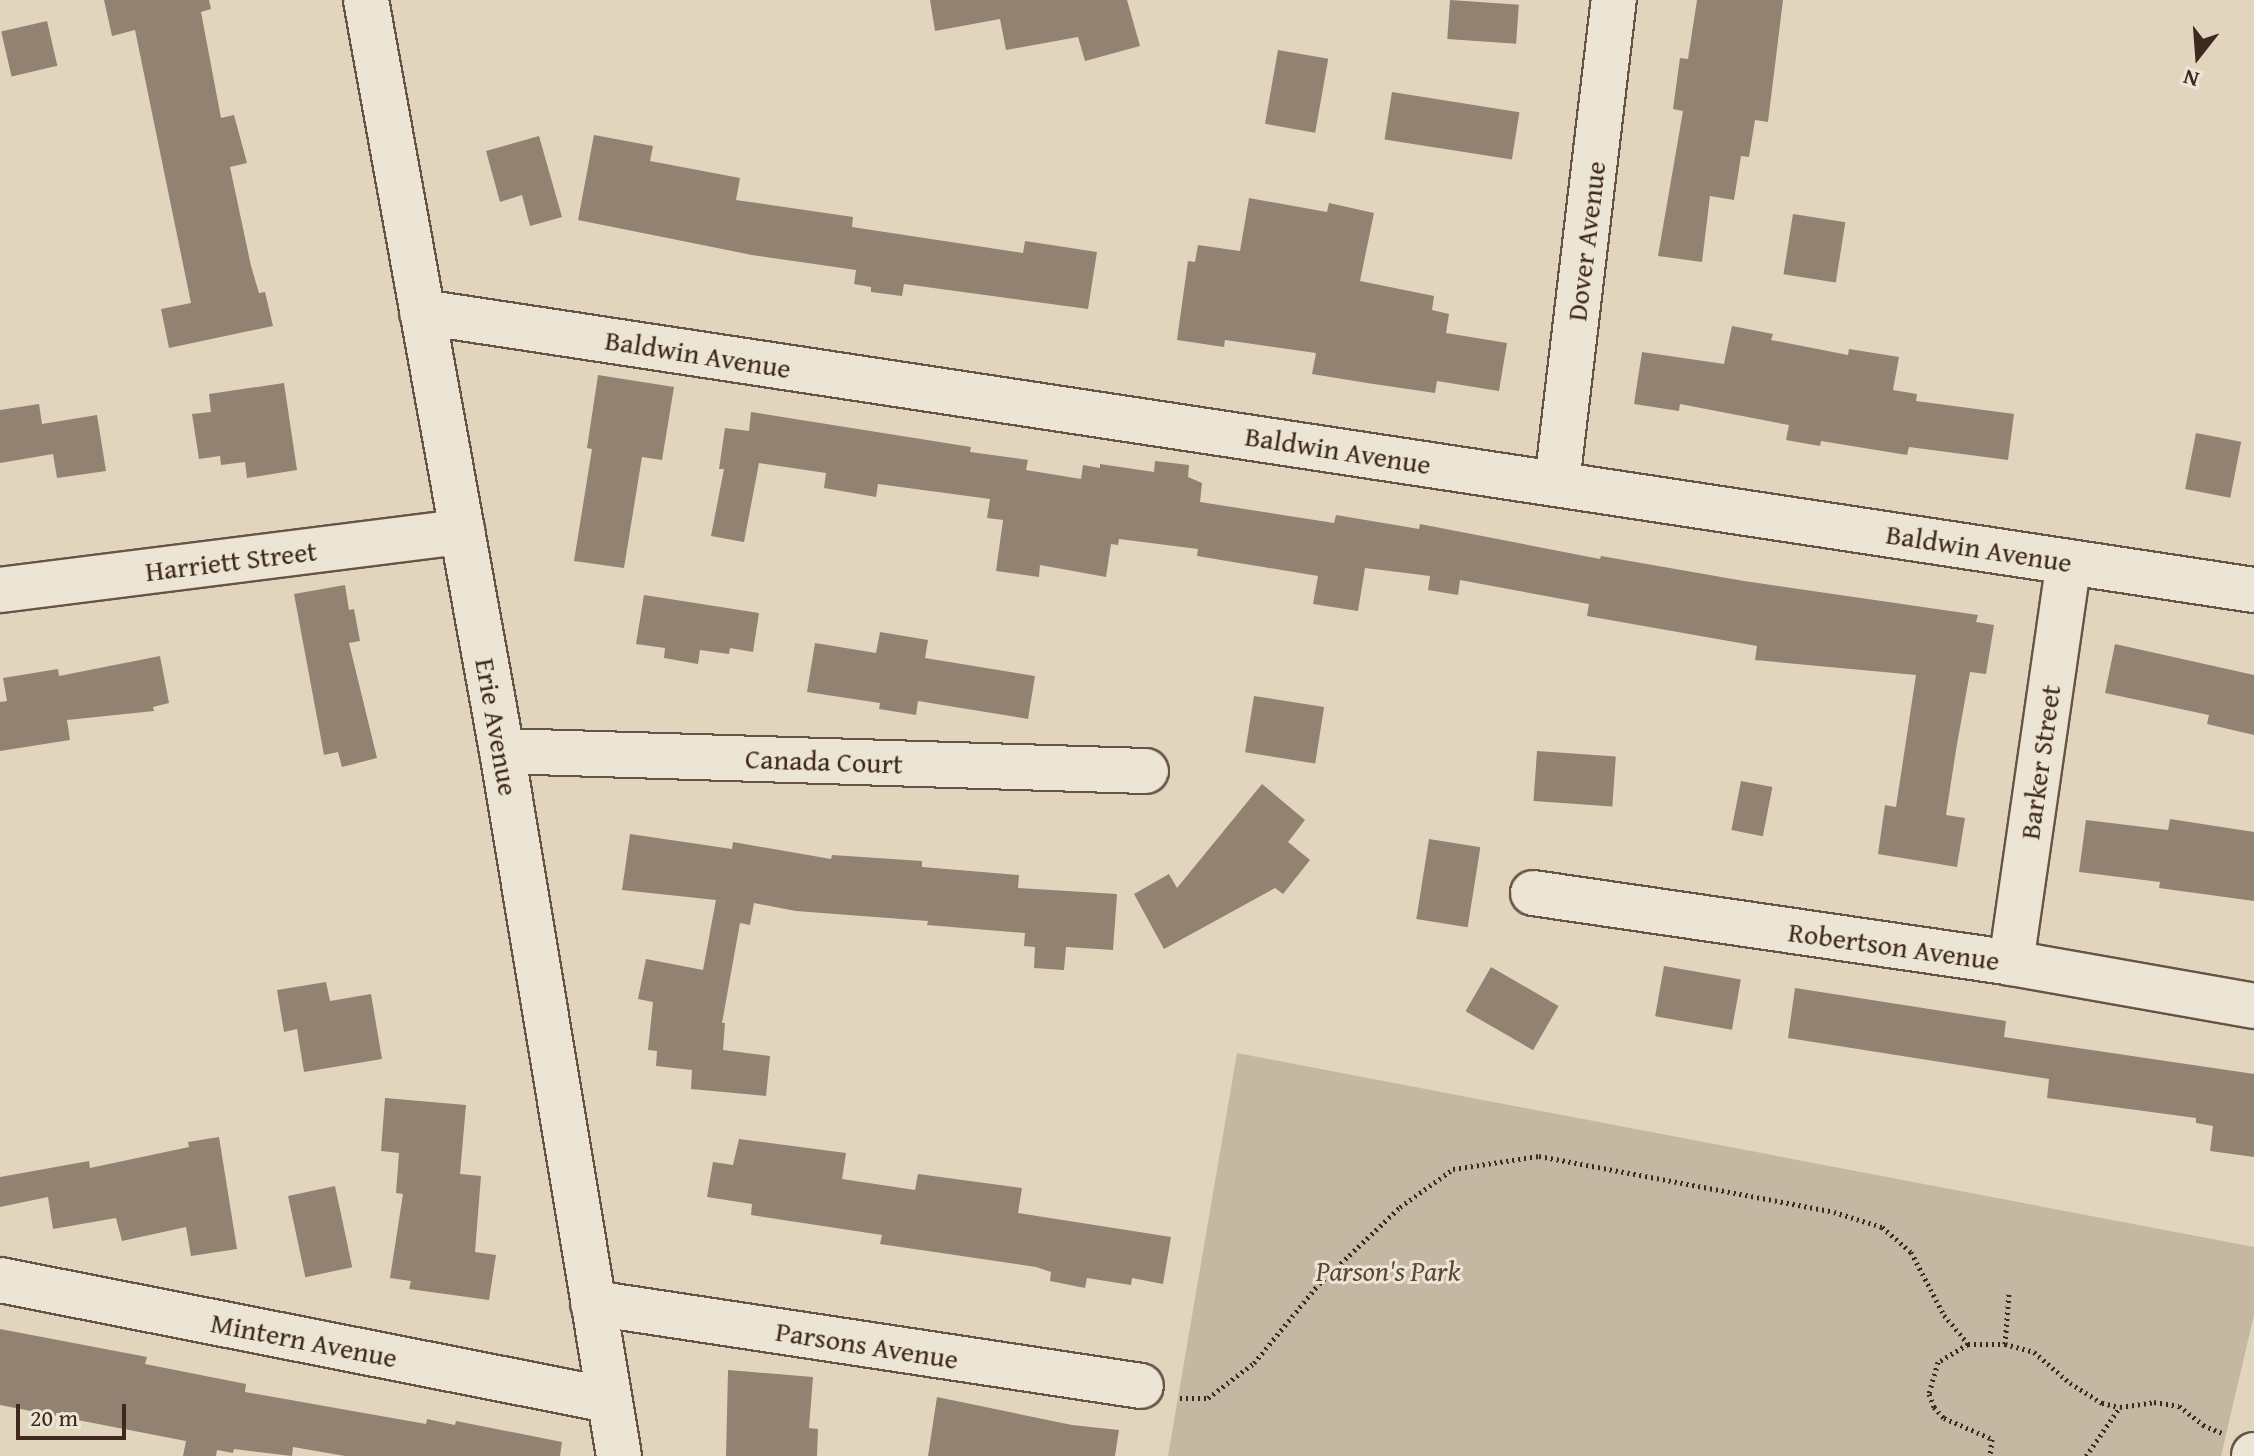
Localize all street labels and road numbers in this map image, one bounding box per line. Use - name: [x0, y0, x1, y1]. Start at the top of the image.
- street label: Dover Avenue: [1560, 159, 1612, 323]
- street label: Baldwin Avenue: [603, 323, 793, 385]
- street label: Baldwin Avenue: [1243, 419, 1433, 481]
- street label: Baldwin Avenue: [1884, 517, 2074, 579]
- street label: Harriett Street: [143, 534, 319, 588]
- street label: Erie Avenue: [468, 656, 526, 798]
- street label: Barker Street: [2013, 682, 2067, 842]
- street label: Canada Court: [745, 741, 903, 781]
- street label: Robertson Avenue: [1786, 915, 2002, 977]
- street label: Mintern Avenue: [208, 1305, 400, 1375]
- street label: Parsons Avenue: [773, 1314, 961, 1376]

